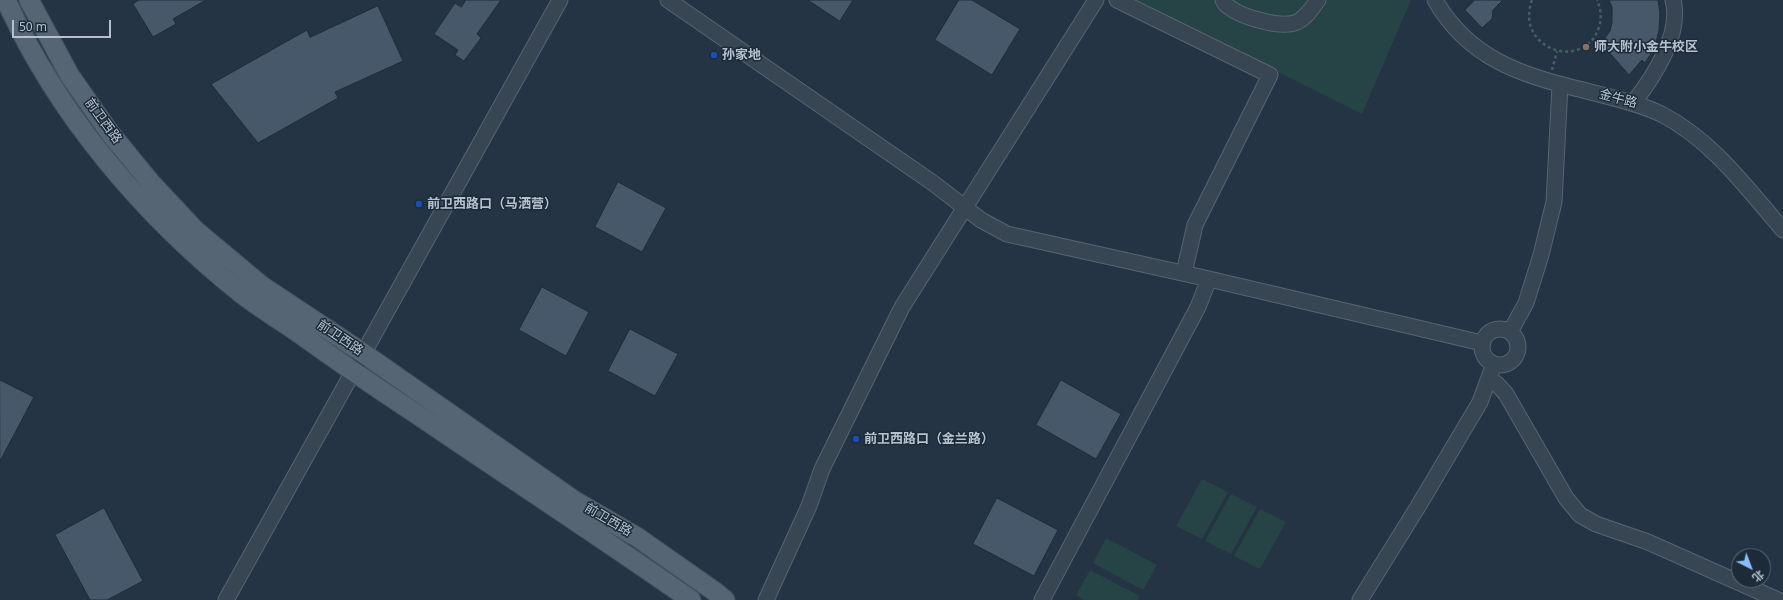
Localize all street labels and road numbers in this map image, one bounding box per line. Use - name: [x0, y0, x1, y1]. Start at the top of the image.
- street label: 金牛路: [1597, 86, 1639, 112]
- street label: 前卫西路: [81, 95, 125, 147]
- street label: 前卫西路: [314, 317, 366, 359]
- street label: 前卫西路: [582, 500, 634, 540]

